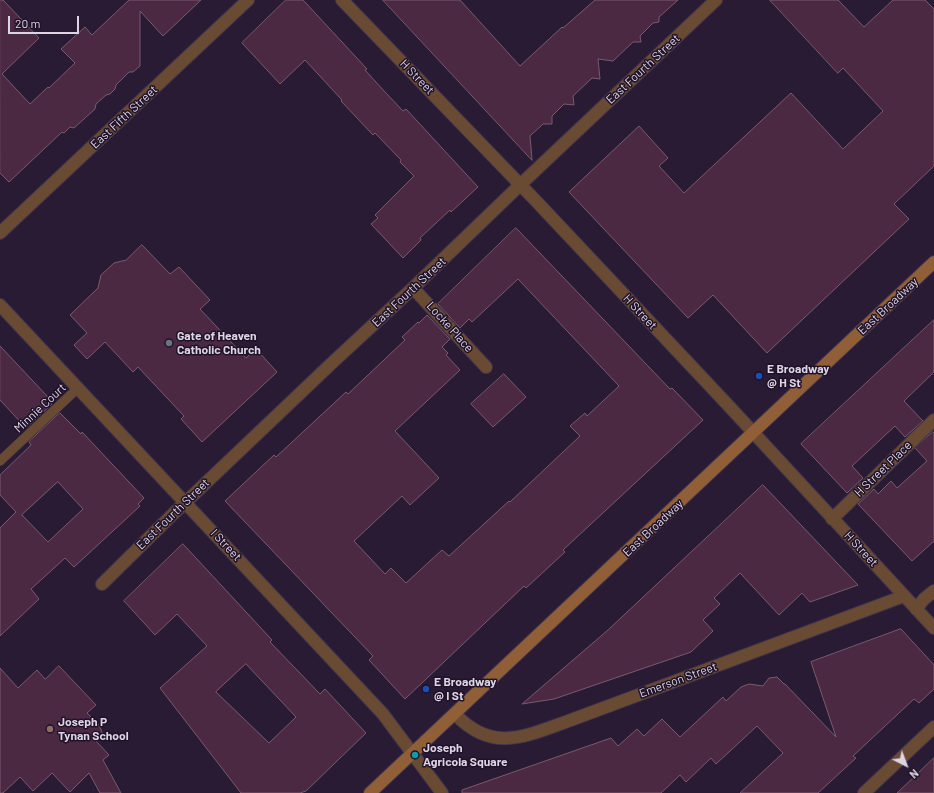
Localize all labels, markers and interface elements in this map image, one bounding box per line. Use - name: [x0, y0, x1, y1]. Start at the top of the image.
- scale bar: [10, 8, 81, 34]
- text: 20 m: [15, 16, 41, 30]
- street label: East Fourth Street: [603, 31, 683, 107]
- street label: H Street: [397, 57, 437, 97]
- street label: East Fifth Street: [88, 82, 160, 152]
- street label: East Fourth Street: [369, 254, 449, 330]
- street label: East Broadway: [855, 274, 921, 338]
- street label: H Street: [620, 291, 660, 333]
- street label: Locke Place: [424, 299, 476, 355]
- place label: Gate of Heaven Catholic Church: [177, 329, 261, 357]
- marker: Gate of Heaven Catholic Church: [164, 338, 174, 348]
- place label: E Broadway @ H St: [767, 362, 829, 390]
- marker: E Broadway @ H St: [754, 371, 764, 381]
- street label: Minnie Court: [11, 380, 69, 436]
- street label: H Street Place: [851, 438, 915, 500]
- street label: East Fourth Street: [134, 476, 212, 552]
- street label: East Broadway: [620, 496, 686, 560]
- street label: I Street: [208, 526, 244, 564]
- street label: H Street: [841, 528, 881, 570]
- street label: Emerson Street: [637, 659, 719, 701]
- place label: E Broadway @ I St: [434, 675, 496, 703]
- marker: E Broadway @ I St: [421, 684, 431, 694]
- place label: Joseph P Tynan School: [58, 715, 129, 743]
- marker: Joseph P Tynan School: [45, 724, 55, 734]
- place label: Joseph Agricola Square: [423, 741, 508, 769]
- north arrow: [886, 745, 926, 785]
- marker: Joseph Agricola Square: [410, 750, 420, 760]
- text: N: [907, 767, 921, 782]

